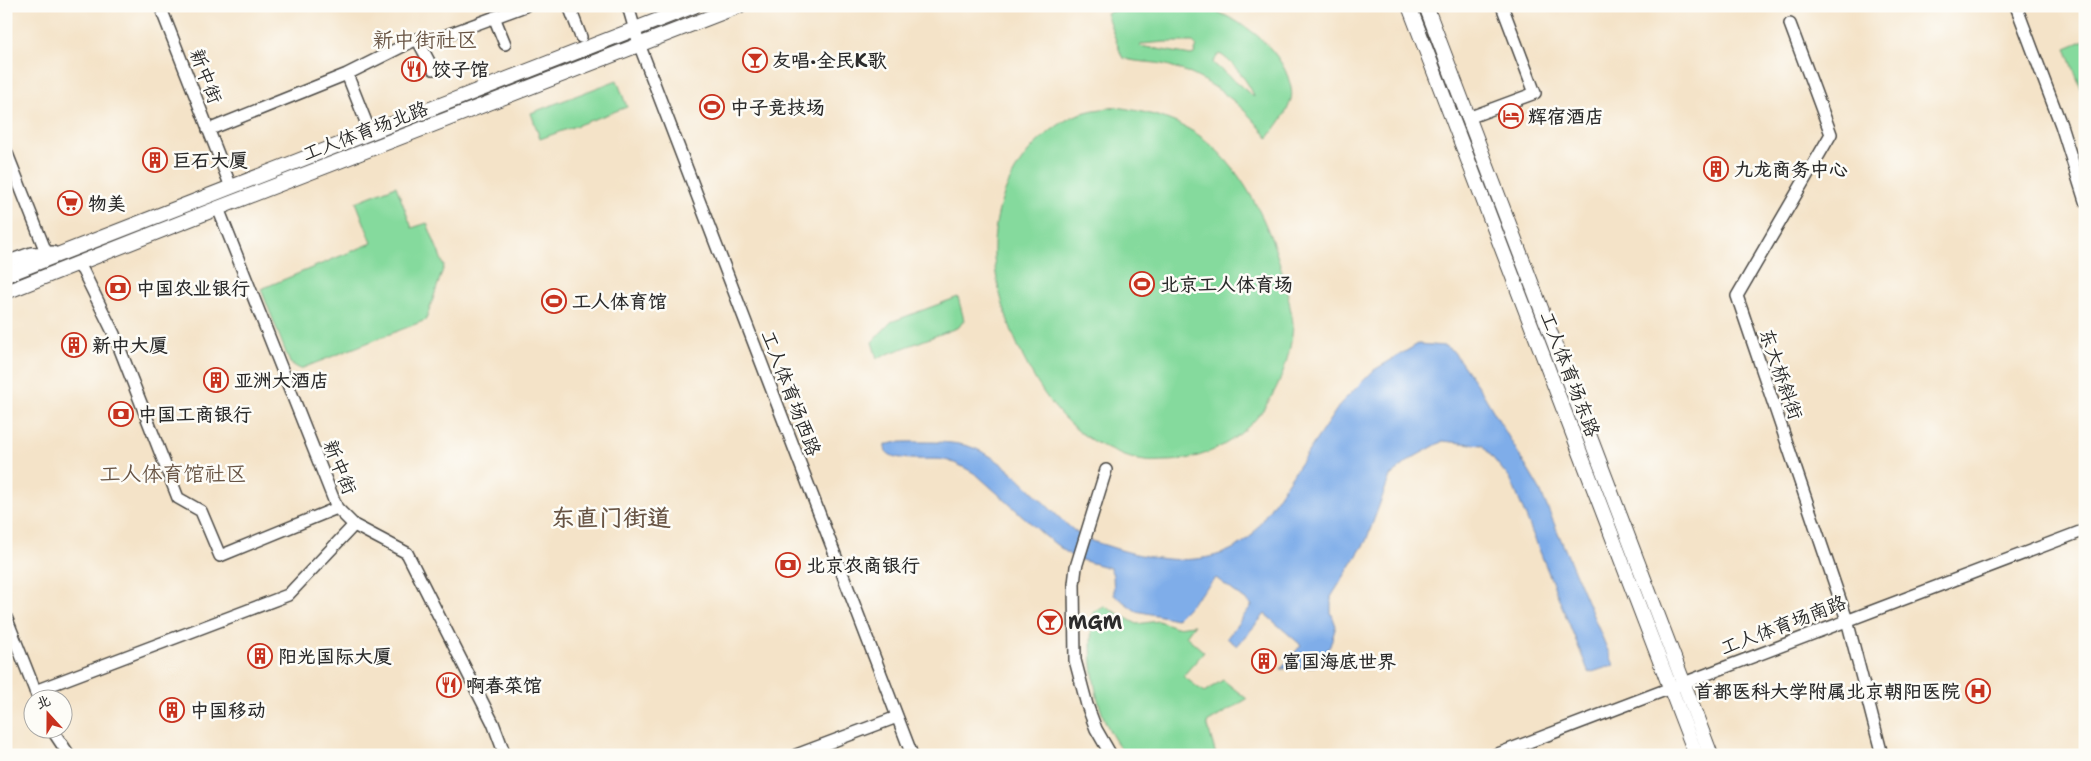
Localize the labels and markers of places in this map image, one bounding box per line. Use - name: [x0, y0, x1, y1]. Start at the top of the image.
- bar icon: 友唱·全民K歌: [742, 47, 768, 73]
- place label: 友唱·全民K歌: [772, 48, 888, 73]
- restaurant icon: 饺子馆: [401, 56, 427, 82]
- place label: 饺子馆: [432, 57, 489, 82]
- sports icon: 中子竞技场: [699, 94, 725, 120]
- place label: 中子竞技场: [730, 95, 825, 120]
- hotel icon: 辉宿酒店: [1498, 103, 1524, 129]
- place label: 辉宿酒店: [1528, 104, 1604, 129]
- building icon: 巨石大厦: [142, 147, 168, 173]
- place label: 巨石大厦: [172, 148, 248, 173]
- building icon: 九龙商务中心: [1703, 156, 1729, 182]
- place label: 九龙商务中心: [1734, 157, 1848, 182]
- supermarket icon: 物美: [57, 190, 83, 216]
- place label: 物美: [88, 191, 126, 216]
- sports icon: 北京工人体育场: [1129, 271, 1155, 297]
- place label: 北京工人体育场: [1160, 272, 1293, 297]
- bank icon: 中国农业银行: [105, 275, 131, 301]
- place label: 中国农业银行: [136, 276, 250, 301]
- sports icon: 工人体育馆: [541, 288, 567, 314]
- place label: 工人体育馆: [572, 289, 667, 314]
- building icon: 新中大厦: [61, 332, 87, 358]
- place label: 新中大厦: [92, 333, 168, 358]
- building icon: 亚洲大酒店: [203, 367, 229, 393]
- place label: 亚洲大酒店: [234, 368, 329, 393]
- bank icon: 中国工商银行: [108, 401, 134, 427]
- place label: 中国工商银行: [138, 402, 252, 427]
- bank icon: 北京农商银行: [775, 552, 801, 578]
- place label: 北京农商银行: [806, 553, 920, 578]
- bar icon: MGM: [1037, 609, 1063, 635]
- place label: MGM: [1068, 610, 1123, 635]
- building icon: 阳光国际大厦: [247, 643, 273, 669]
- place label: 阳光国际大厦: [278, 644, 392, 669]
- building icon: 富国海底世界: [1251, 648, 1277, 674]
- place label: 富国海底世界: [1282, 649, 1396, 674]
- restaurant icon: 啊春菜馆: [436, 672, 462, 698]
- place label: 啊春菜馆: [466, 673, 542, 698]
- hospital icon: 首都医科大学附属北京朝阳医院: [1965, 678, 1991, 704]
- place label: 首都医科大学附属北京朝阳医院: [1694, 679, 1960, 704]
- building icon: 中国移动: [159, 697, 185, 723]
- place label: 中国移动: [190, 698, 266, 723]

